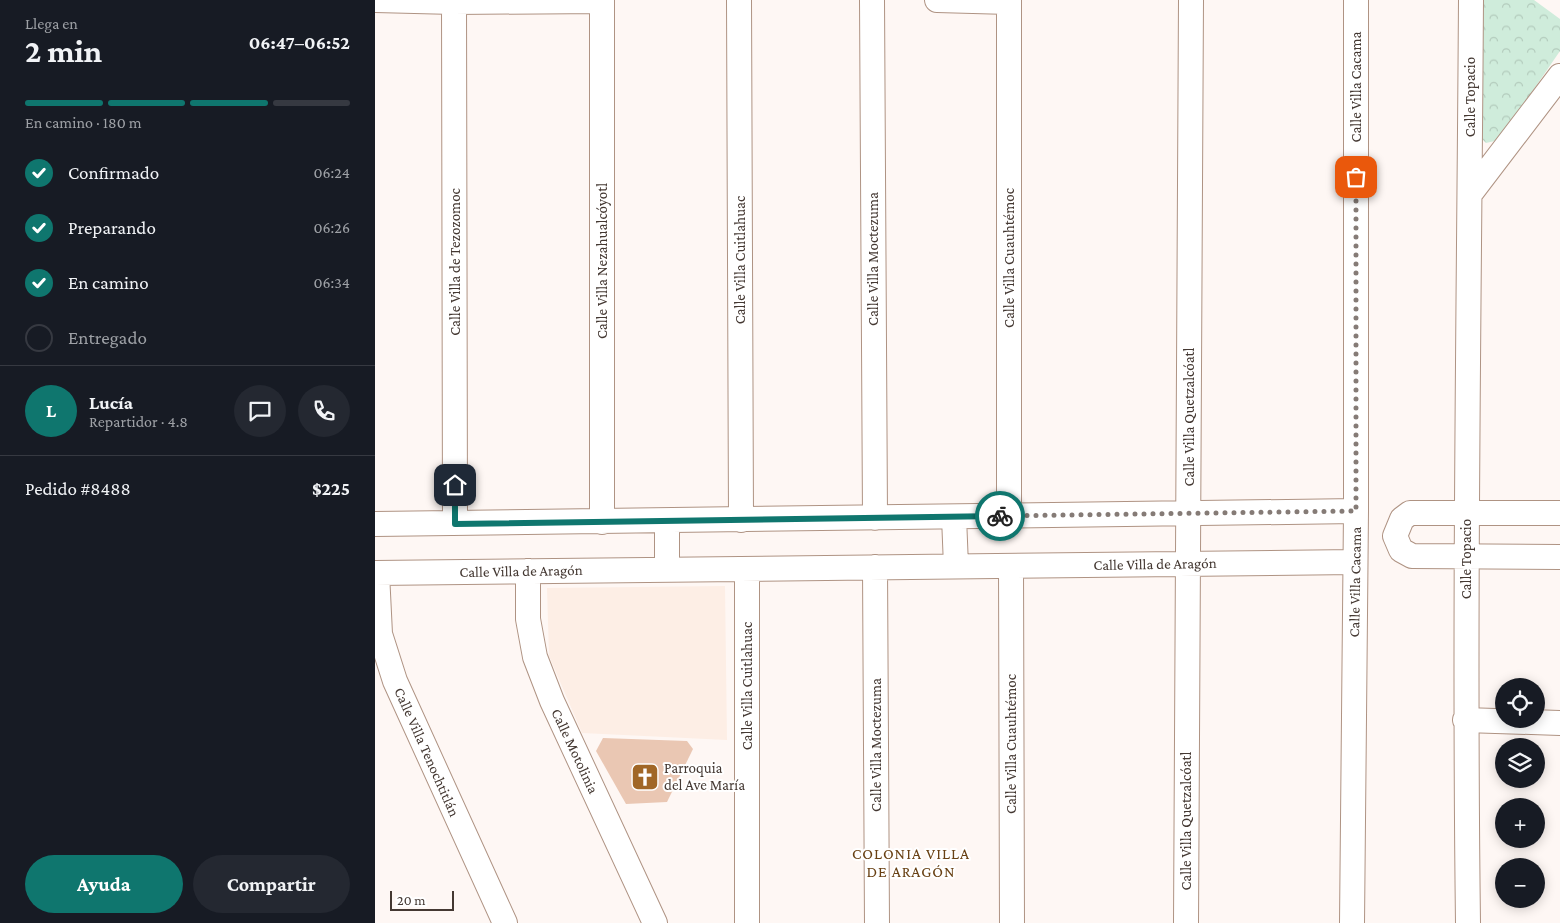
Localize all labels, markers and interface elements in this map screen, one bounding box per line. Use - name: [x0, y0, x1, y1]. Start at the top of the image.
- text: Llega en: [25, 15, 78, 32]
- text: 06:47–06:52: [249, 32, 350, 53]
- street label: Calle Villa Cacama: [1348, 32, 1364, 142]
- text: 2 min: [25, 33, 102, 69]
- street label: Calle Topacio: [1462, 57, 1479, 137]
- text: En camino · 180 m: [25, 114, 142, 131]
- pin: [1335, 156, 1377, 198]
- icon: check: [25, 159, 53, 187]
- text: Confirmado: [68, 162, 159, 183]
- icon: bag: [1342, 163, 1370, 191]
- text: 06:24: [313, 164, 350, 181]
- street label: Calle Villa Nezahualcóyotl: [594, 183, 611, 339]
- street label: Calle Villa de Tezozomoc: [447, 187, 463, 336]
- street label: Calle Villa Cuauhtémoc: [1001, 187, 1017, 328]
- street label: Calle Villa Moctezuma: [865, 192, 881, 326]
- street label: Calle Villa Cuitlahuac: [732, 195, 748, 324]
- icon: check: [25, 214, 53, 242]
- text: Preparando: [68, 217, 156, 238]
- text: 06:26: [313, 219, 350, 236]
- icon: check: [25, 269, 53, 297]
- text: En camino: [68, 272, 149, 293]
- text: 06:34: [313, 274, 350, 291]
- text: Entregado: [68, 327, 147, 348]
- street label: Calle Villa Quetzalcóatl: [1181, 347, 1197, 487]
- button: chat: [234, 385, 286, 437]
- button: phone: [298, 385, 350, 437]
- text: Lucía: [89, 392, 133, 413]
- text: L: [46, 400, 56, 421]
- text: Repartidor · 4.8: [89, 413, 188, 430]
- pin: [434, 464, 476, 506]
- icon: home: [441, 471, 469, 499]
- text: Pedido #8488: [25, 478, 131, 499]
- text: $225: [312, 478, 350, 499]
- courier: [975, 491, 1025, 541]
- icon: bike: [986, 502, 1014, 530]
- street label: Calle Topacio: [1458, 519, 1475, 599]
- street label: Calle Villa Cacama: [1346, 526, 1364, 638]
- street label: Calle Villa de Aragón: [1093, 555, 1217, 574]
- street label: Calle Villa de Aragón: [459, 562, 583, 581]
- street label: Calle Villa Cuitlahuac: [739, 621, 755, 750]
- street label: Calle Villa Cuauhtémoc: [1003, 673, 1019, 814]
- street label: Calle Villa Moctezuma: [868, 678, 884, 812]
- map controls: [1495, 678, 1545, 908]
- button: locate: [1495, 678, 1545, 728]
- street label: Calle Villa Tenochtitlán: [391, 685, 463, 819]
- street label: Calle Motolinia: [548, 706, 602, 796]
- button: layers: [1495, 738, 1545, 788]
- street label: Calle Villa Quetzalcóatl: [1178, 751, 1194, 891]
- place label: Parroquia del Ave María: [664, 760, 745, 793]
- church icon: Parroquia del Ave María: [630, 762, 660, 792]
- button: +: [1495, 798, 1545, 848]
- district label: COLONIA VILLA DE ARAGÓN: [852, 845, 970, 880]
- button: Ayuda: [25, 855, 183, 913]
- button: Compartir: [193, 855, 350, 913]
- button: −: [1495, 858, 1545, 908]
- scale bar: [390, 888, 454, 911]
- text: 20 m: [397, 892, 425, 908]

